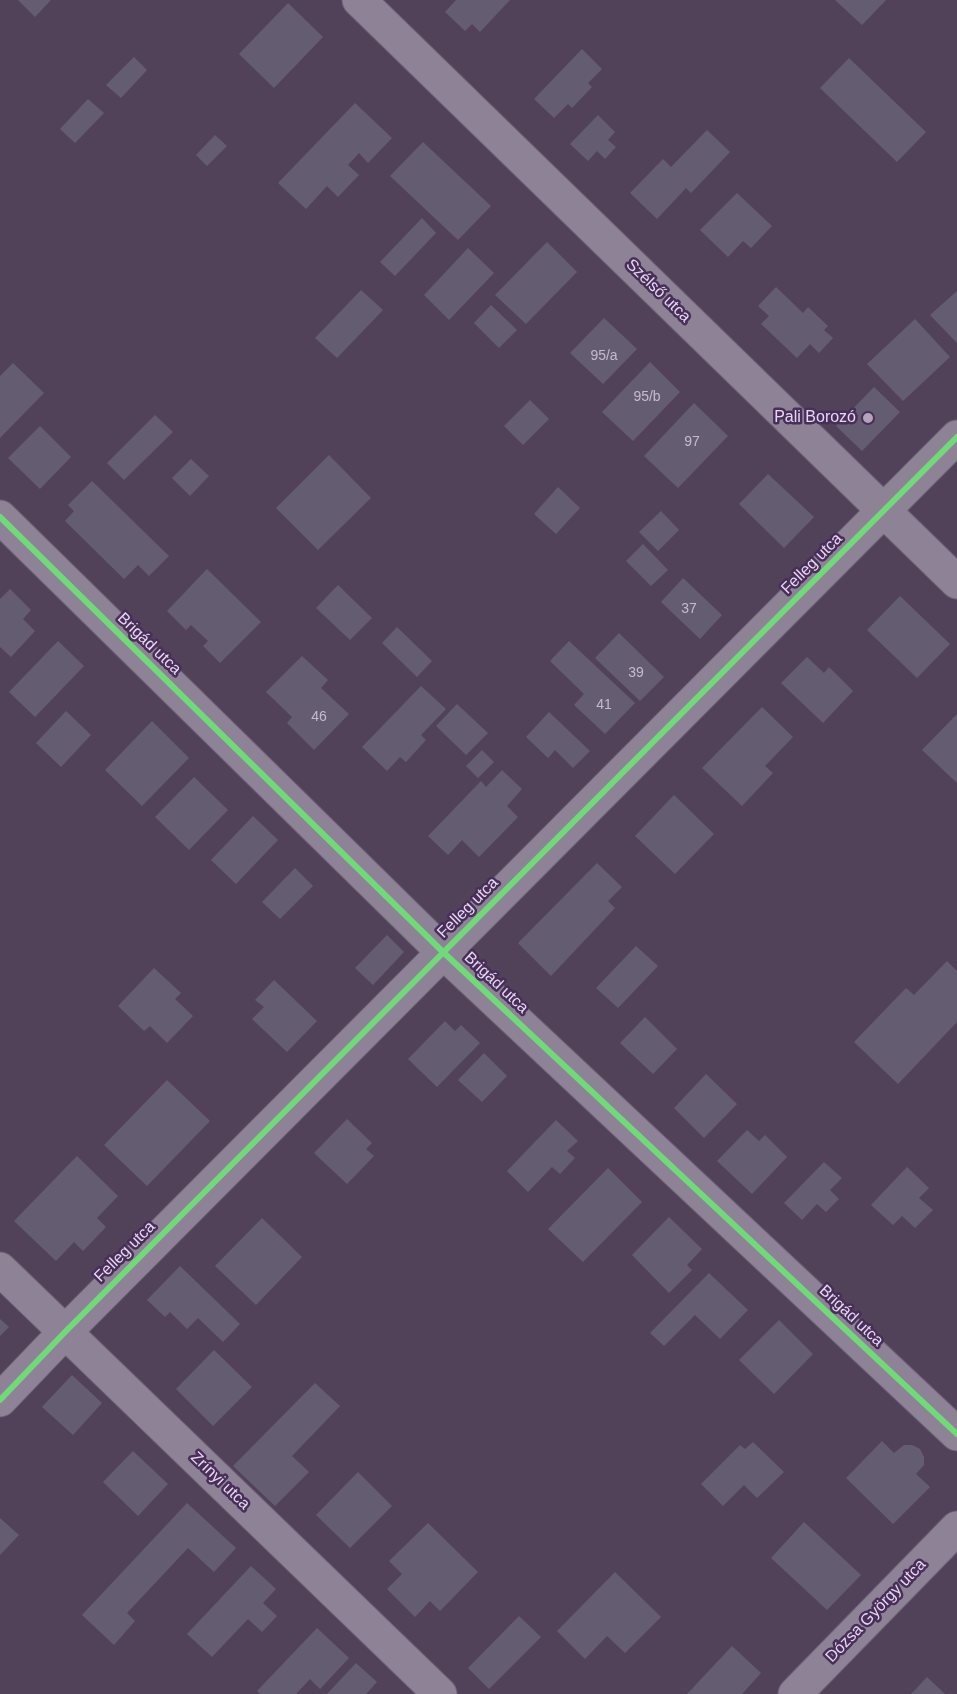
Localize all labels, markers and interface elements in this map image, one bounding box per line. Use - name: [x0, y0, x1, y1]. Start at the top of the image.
- street label: Szélső utca: [622, 255, 694, 327]
- house number: 95/a: [590, 348, 618, 364]
- house number: 95/b: [633, 389, 661, 405]
- place label: Pali Borozó: [774, 408, 856, 428]
- marker: Pali Borozó: [861, 411, 875, 425]
- house number: 97: [684, 434, 700, 450]
- street label: Felleg utca: [778, 530, 846, 598]
- house number: 37: [681, 601, 697, 617]
- street label: Brigád utca: [113, 609, 185, 679]
- house number: 39: [628, 665, 644, 681]
- house number: 41: [596, 697, 612, 713]
- house number: 46: [311, 709, 327, 725]
- street label: Felleg utca: [434, 874, 502, 942]
- street label: Brigád utca: [460, 948, 532, 1018]
- street label: Felleg utca: [91, 1218, 159, 1286]
- street label: Brigád utca: [815, 1281, 887, 1351]
- street label: Zrínyi utca: [186, 1448, 254, 1514]
- street label: Dózsa György utca: [822, 1555, 930, 1667]

